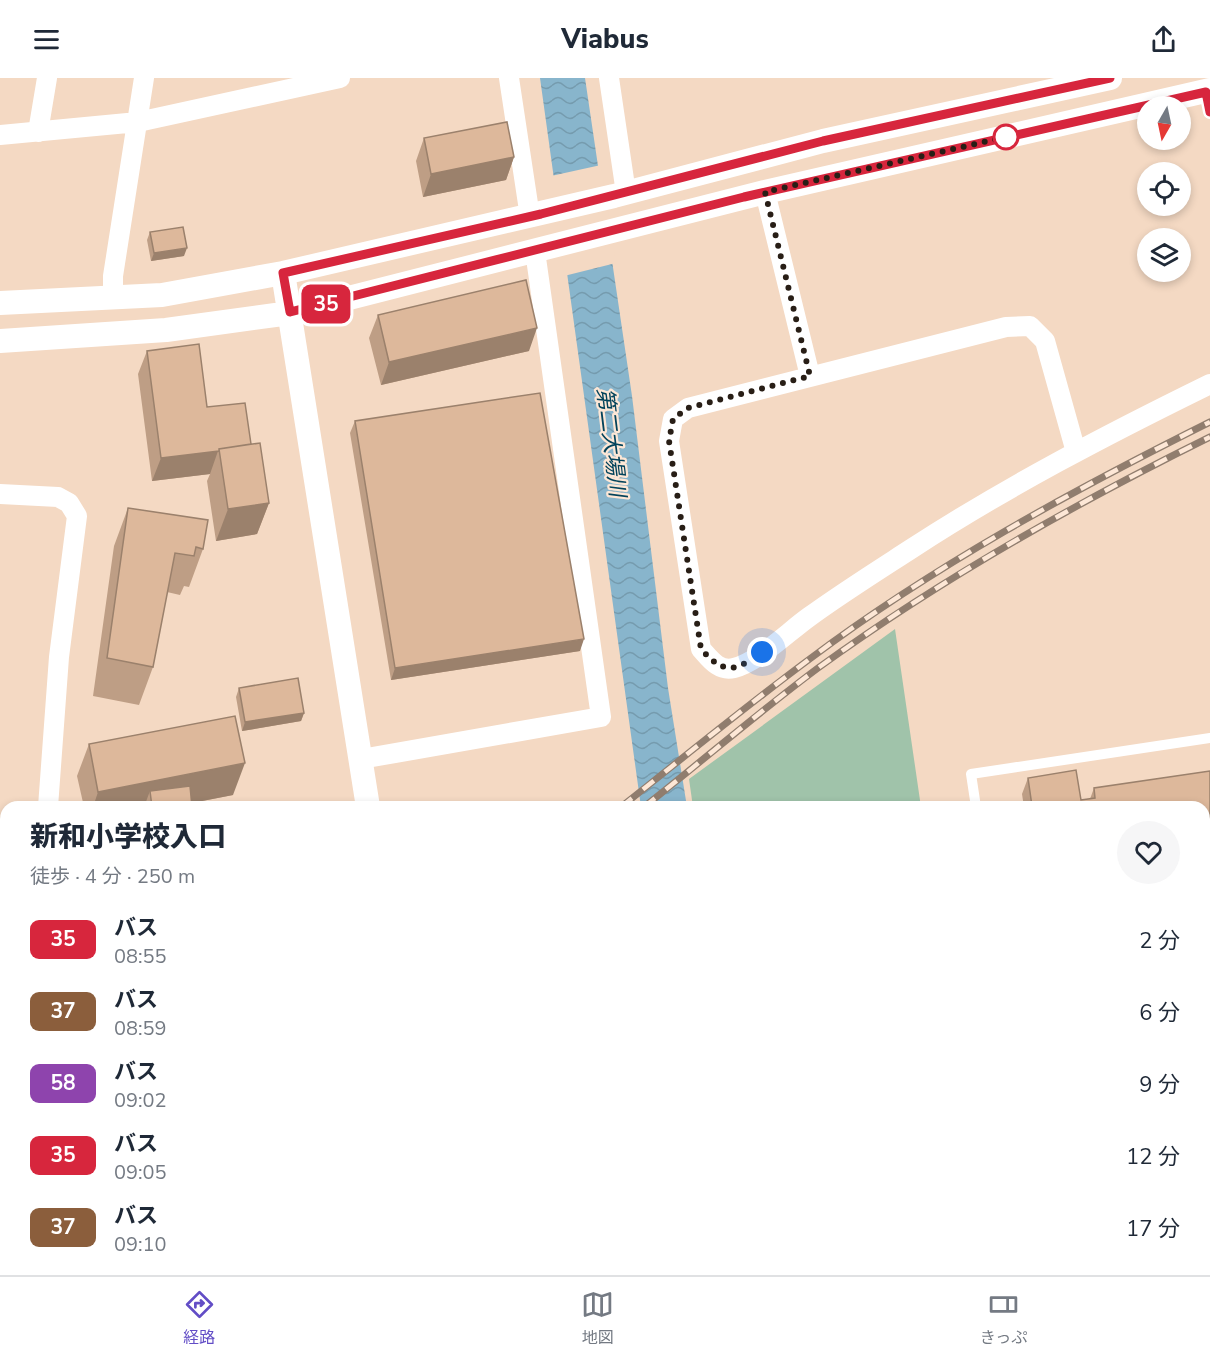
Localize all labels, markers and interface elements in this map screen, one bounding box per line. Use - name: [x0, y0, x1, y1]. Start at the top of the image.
- text: Viabus: [561, 21, 649, 58]
- icon: menu: [30, 23, 63, 56]
- icon: share: [1147, 23, 1180, 56]
- north arrow: [1137, 96, 1191, 150]
- map controls: [1137, 96, 1191, 282]
- unlabelled marker: [993, 124, 1019, 150]
- button: locate: [1137, 162, 1191, 216]
- button: layers: [1137, 228, 1191, 282]
- line badge: 35: [299, 284, 353, 324]
- text: 35: [313, 290, 339, 318]
- water label: 第二大場川: [589, 386, 633, 501]
- your location: [747, 637, 777, 667]
- text: 新和小学校入口: [30, 818, 226, 856]
- button: heart: [1117, 821, 1180, 884]
- text: 徒歩 · 4 分 · 250 m: [30, 863, 195, 890]
- text: バス: [114, 913, 158, 943]
- text: 35: [50, 925, 76, 953]
- text: 2 分: [1139, 926, 1180, 956]
- text: 08:55: [114, 943, 167, 970]
- text: バス: [114, 985, 158, 1015]
- text: 37: [50, 997, 76, 1025]
- text: 6 分: [1139, 998, 1180, 1028]
- text: 08:59: [114, 1015, 167, 1042]
- text: バス: [114, 1057, 158, 1087]
- text: 58: [50, 1069, 76, 1097]
- text: 9 分: [1139, 1070, 1180, 1100]
- text: 09:02: [114, 1087, 167, 1114]
- text: バス: [114, 1129, 158, 1159]
- text: 35: [50, 1141, 76, 1169]
- text: 12 分: [1126, 1142, 1180, 1172]
- text: 09:05: [114, 1159, 167, 1186]
- text: バス: [114, 1201, 158, 1231]
- text: 37: [50, 1213, 76, 1241]
- text: 17 分: [1126, 1214, 1180, 1244]
- text: 09:10: [114, 1231, 167, 1258]
- tab: 経路: [183, 1288, 216, 1349]
- tab: 地図: [581, 1288, 614, 1349]
- tab: きっぷ: [980, 1288, 1027, 1349]

